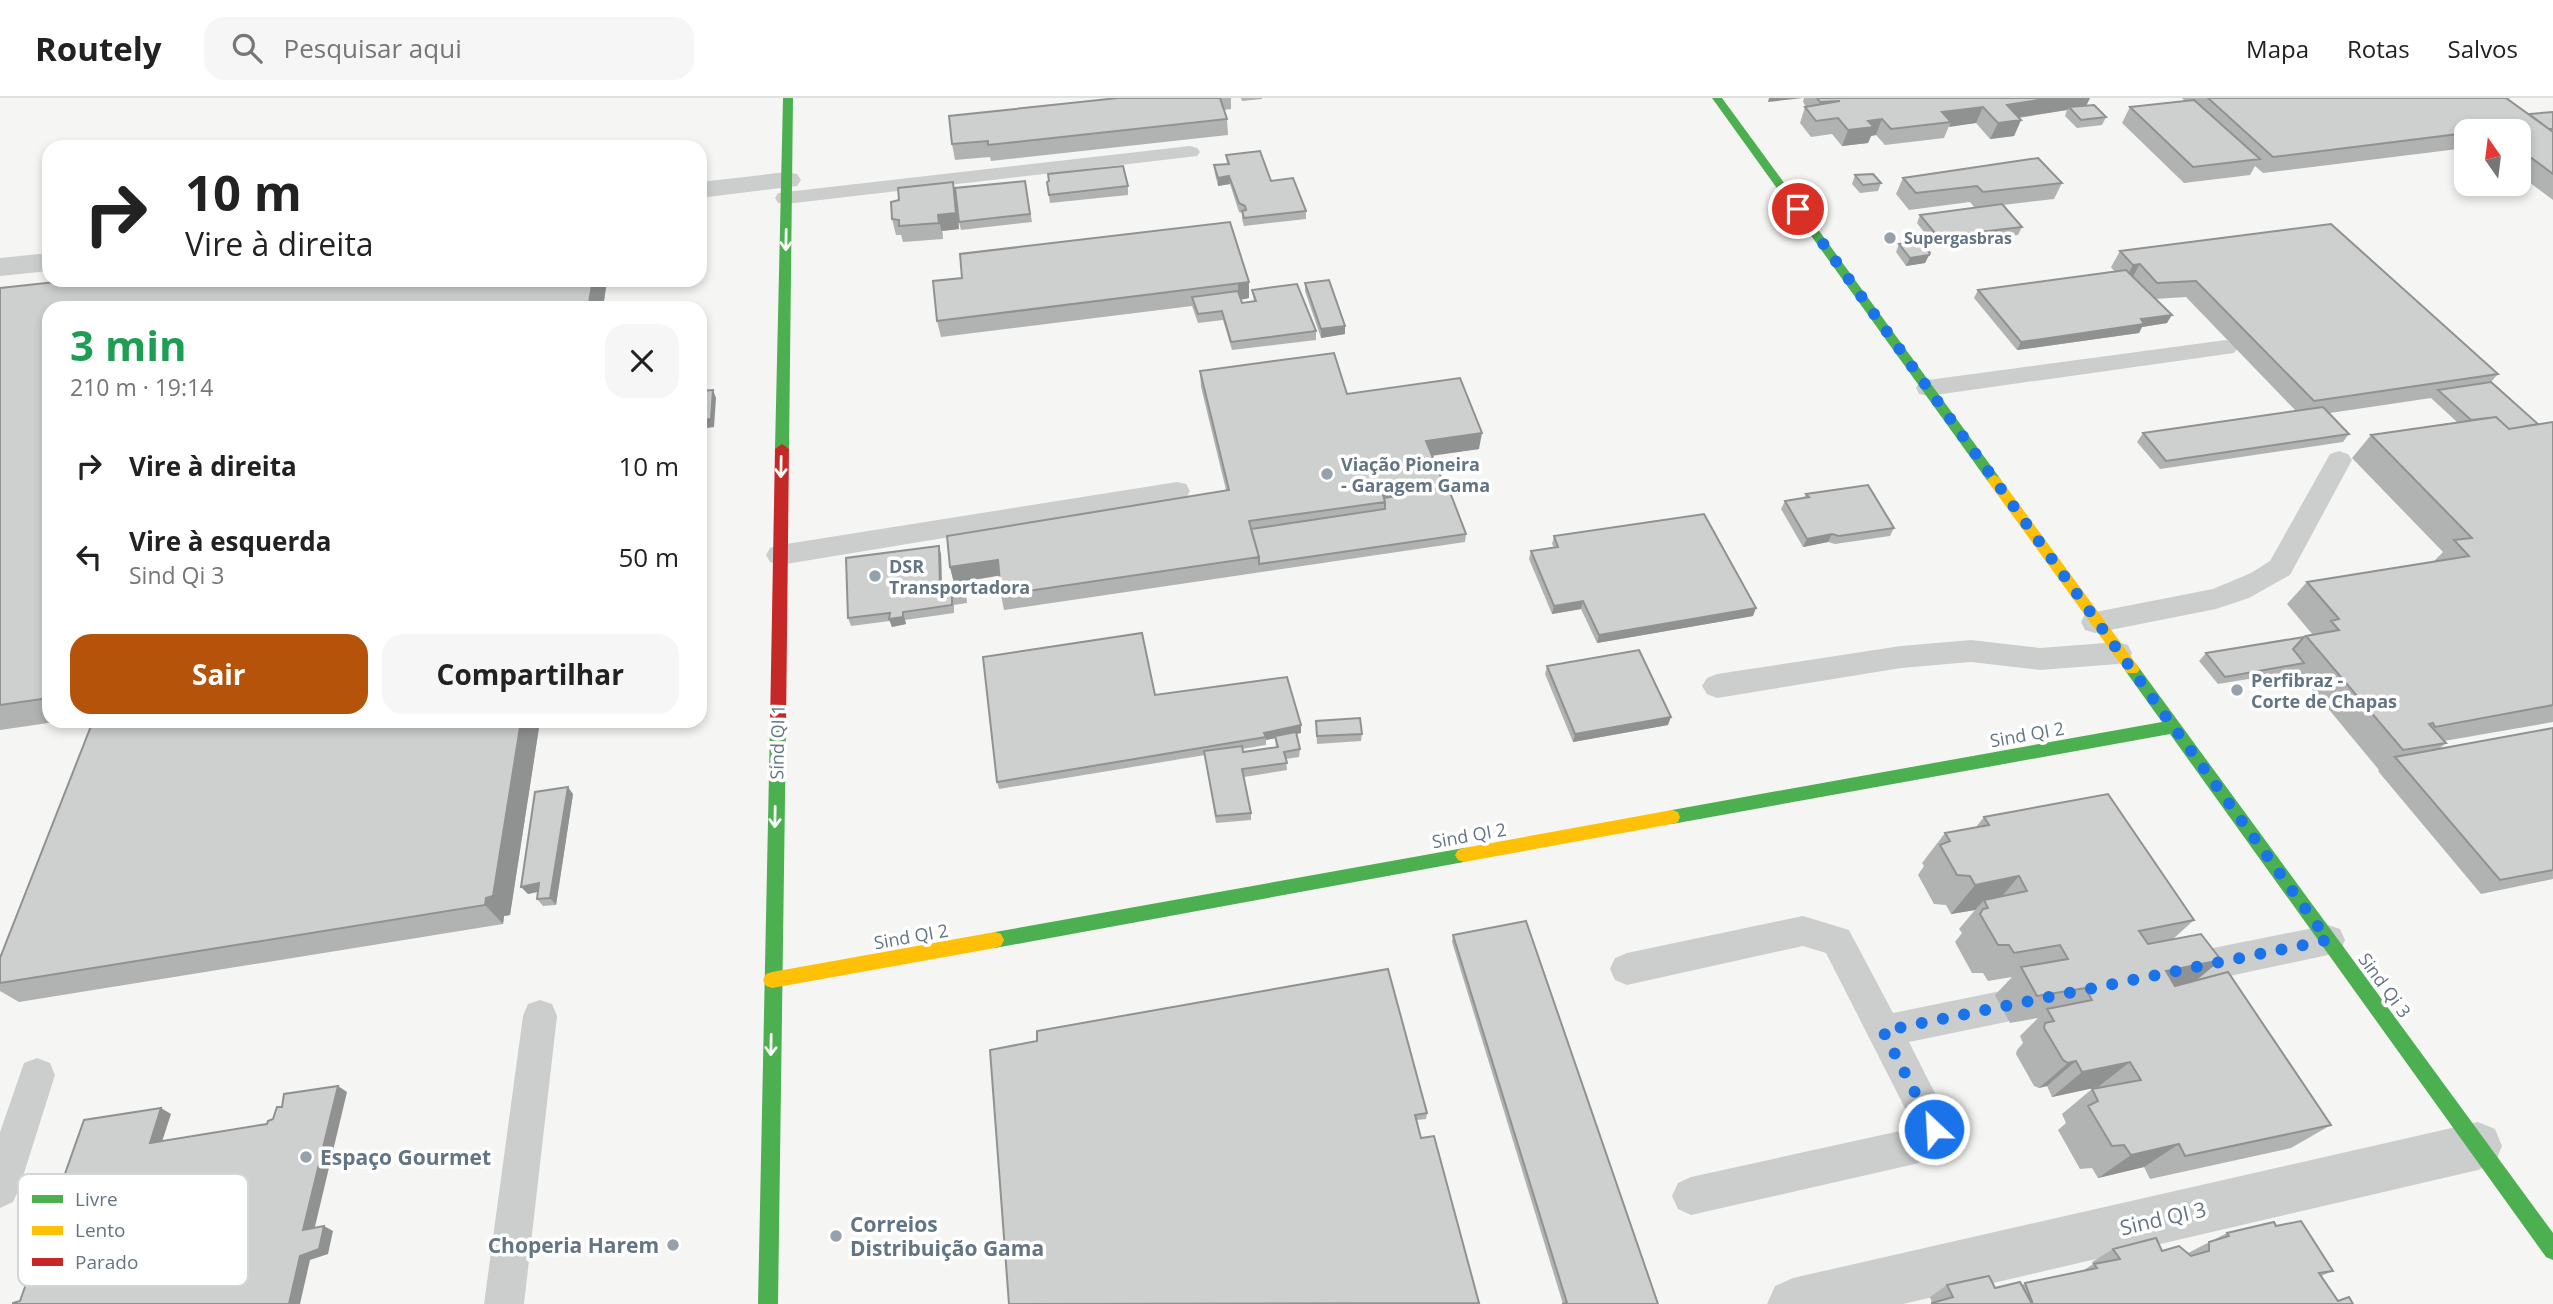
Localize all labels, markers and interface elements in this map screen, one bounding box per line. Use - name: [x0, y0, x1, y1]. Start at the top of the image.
- search box: [204, 17, 694, 80]
- text: Routely: [35, 26, 162, 71]
- icon: search: [228, 29, 266, 67]
- text: Pesquisar aqui: [284, 30, 462, 66]
- text: Mapa: [2246, 32, 2309, 65]
- text: Rotas: [2347, 32, 2410, 65]
- text: Salvos: [2448, 32, 2518, 65]
- north arrow: [2454, 119, 2530, 196]
- map controls: [2454, 119, 2531, 196]
- text: 10 m: [185, 159, 302, 225]
- icon: right: [70, 168, 161, 259]
- pin: [1768, 179, 1828, 239]
- icon: arrive: [1779, 190, 1817, 228]
- text: Vire à direita: [185, 222, 374, 265]
- place label: Supergasbras: [1904, 227, 2012, 249]
- one-way arrow: [779, 228, 792, 251]
- marker: Supergasbras: [1882, 230, 1898, 246]
- text: 3 min: [70, 316, 187, 373]
- button: close: [605, 324, 679, 398]
- text: 210 m · 19:14: [70, 371, 213, 403]
- icon: right: [70, 447, 108, 485]
- text: Vire à direita: [129, 448, 297, 484]
- text: 10 m: [618, 448, 679, 484]
- place label: Viação Pioneira - Garagem Gama: [1341, 452, 1490, 497]
- one-way arrow: [775, 455, 788, 478]
- marker: Viação Pioneira - Garagem Gama: [1319, 466, 1335, 482]
- text: Vire à esquerda: [129, 523, 331, 559]
- icon: left: [70, 538, 108, 576]
- text: 50 m: [618, 539, 679, 575]
- place label: DSR Transportadora: [889, 554, 1030, 599]
- text: Sind Qi 3: [129, 559, 224, 591]
- marker: DSR Transportadora: [867, 568, 883, 584]
- button: Sair: [70, 634, 368, 714]
- button: Compartilhar: [382, 634, 679, 714]
- place label: Perfibraz - Corte de Chapas: [2251, 668, 2397, 713]
- marker: Perfibraz - Corte de Chapas: [2229, 682, 2245, 698]
- street label: Sind QI 1: [764, 704, 790, 780]
- street label: Sind QI 2: [1988, 716, 2066, 752]
- one-way arrow: [768, 805, 782, 828]
- street label: Sind QI 2: [1430, 817, 1508, 853]
- street label: Sind QI 2: [872, 918, 950, 954]
- street label: Sind Qi 3: [2353, 948, 2417, 1022]
- one-way arrow: [765, 1033, 778, 1056]
- position arrow: [1897, 1092, 1971, 1166]
- place label: Espaço Gourmet: [320, 1143, 491, 1171]
- marker: Espaço Gourmet: [298, 1149, 314, 1165]
- legend: [18, 1174, 248, 1286]
- text: Livre: [75, 1186, 118, 1212]
- street label: Sind QI 3: [2117, 1194, 2209, 1242]
- place label: Correios Distribuição Gama: [850, 1210, 1044, 1262]
- text: Lento: [75, 1217, 125, 1243]
- marker: Correios Distribuição Gama: [828, 1228, 844, 1244]
- place label: Choperia Harem: [488, 1231, 659, 1259]
- marker: Choperia Harem: [665, 1237, 681, 1253]
- text: Parado: [75, 1249, 138, 1275]

